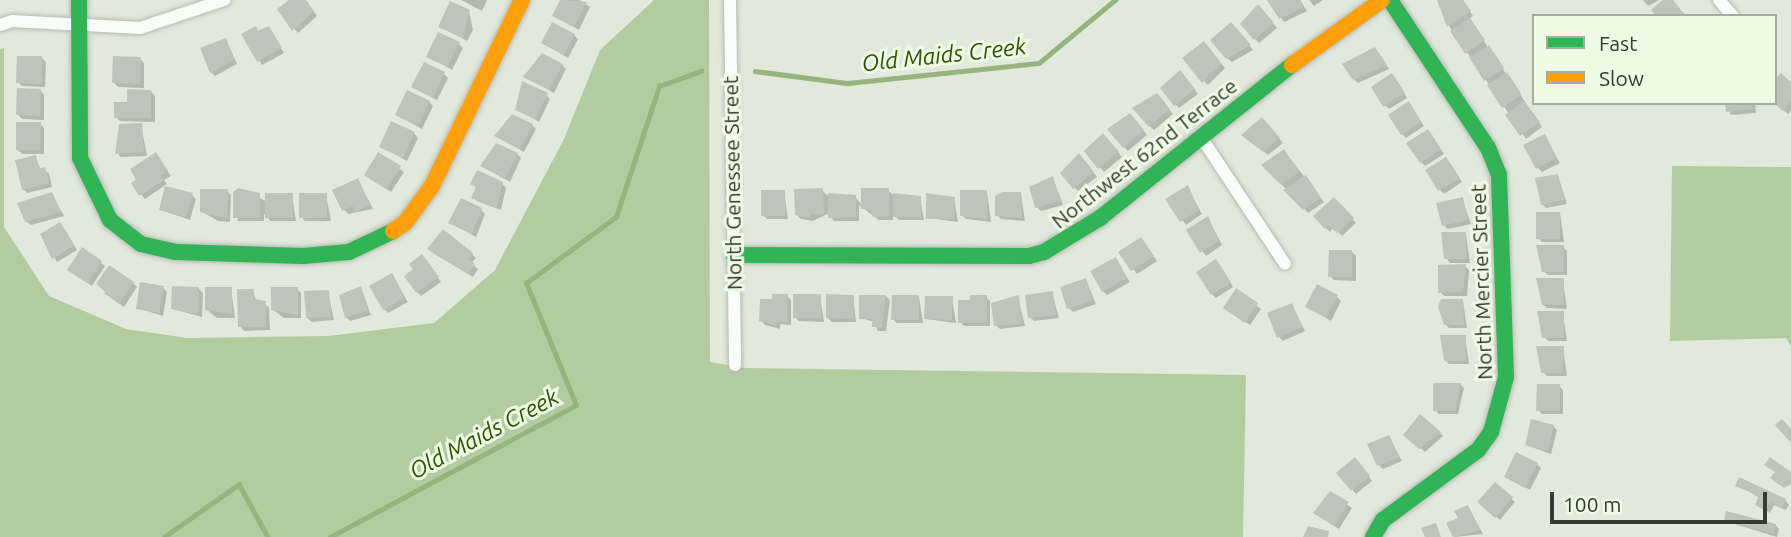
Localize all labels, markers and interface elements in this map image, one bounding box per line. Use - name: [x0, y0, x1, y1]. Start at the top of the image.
- legend: [1532, 14, 1777, 105]
- text: Fast: [1599, 31, 1637, 55]
- water label: Old Maids Creek: [860, 33, 1028, 77]
- text: Slow: [1599, 66, 1644, 90]
- street label: Northwest 62nd Terrace: [1046, 73, 1242, 233]
- street label: North Genessee Street: [718, 76, 746, 290]
- street label: North Mercier Street: [1465, 184, 1497, 380]
- water label: Old Maids Creek: [405, 383, 563, 485]
- scale bar: [1553, 477, 1770, 522]
- text: 100 m: [1563, 492, 1621, 516]

